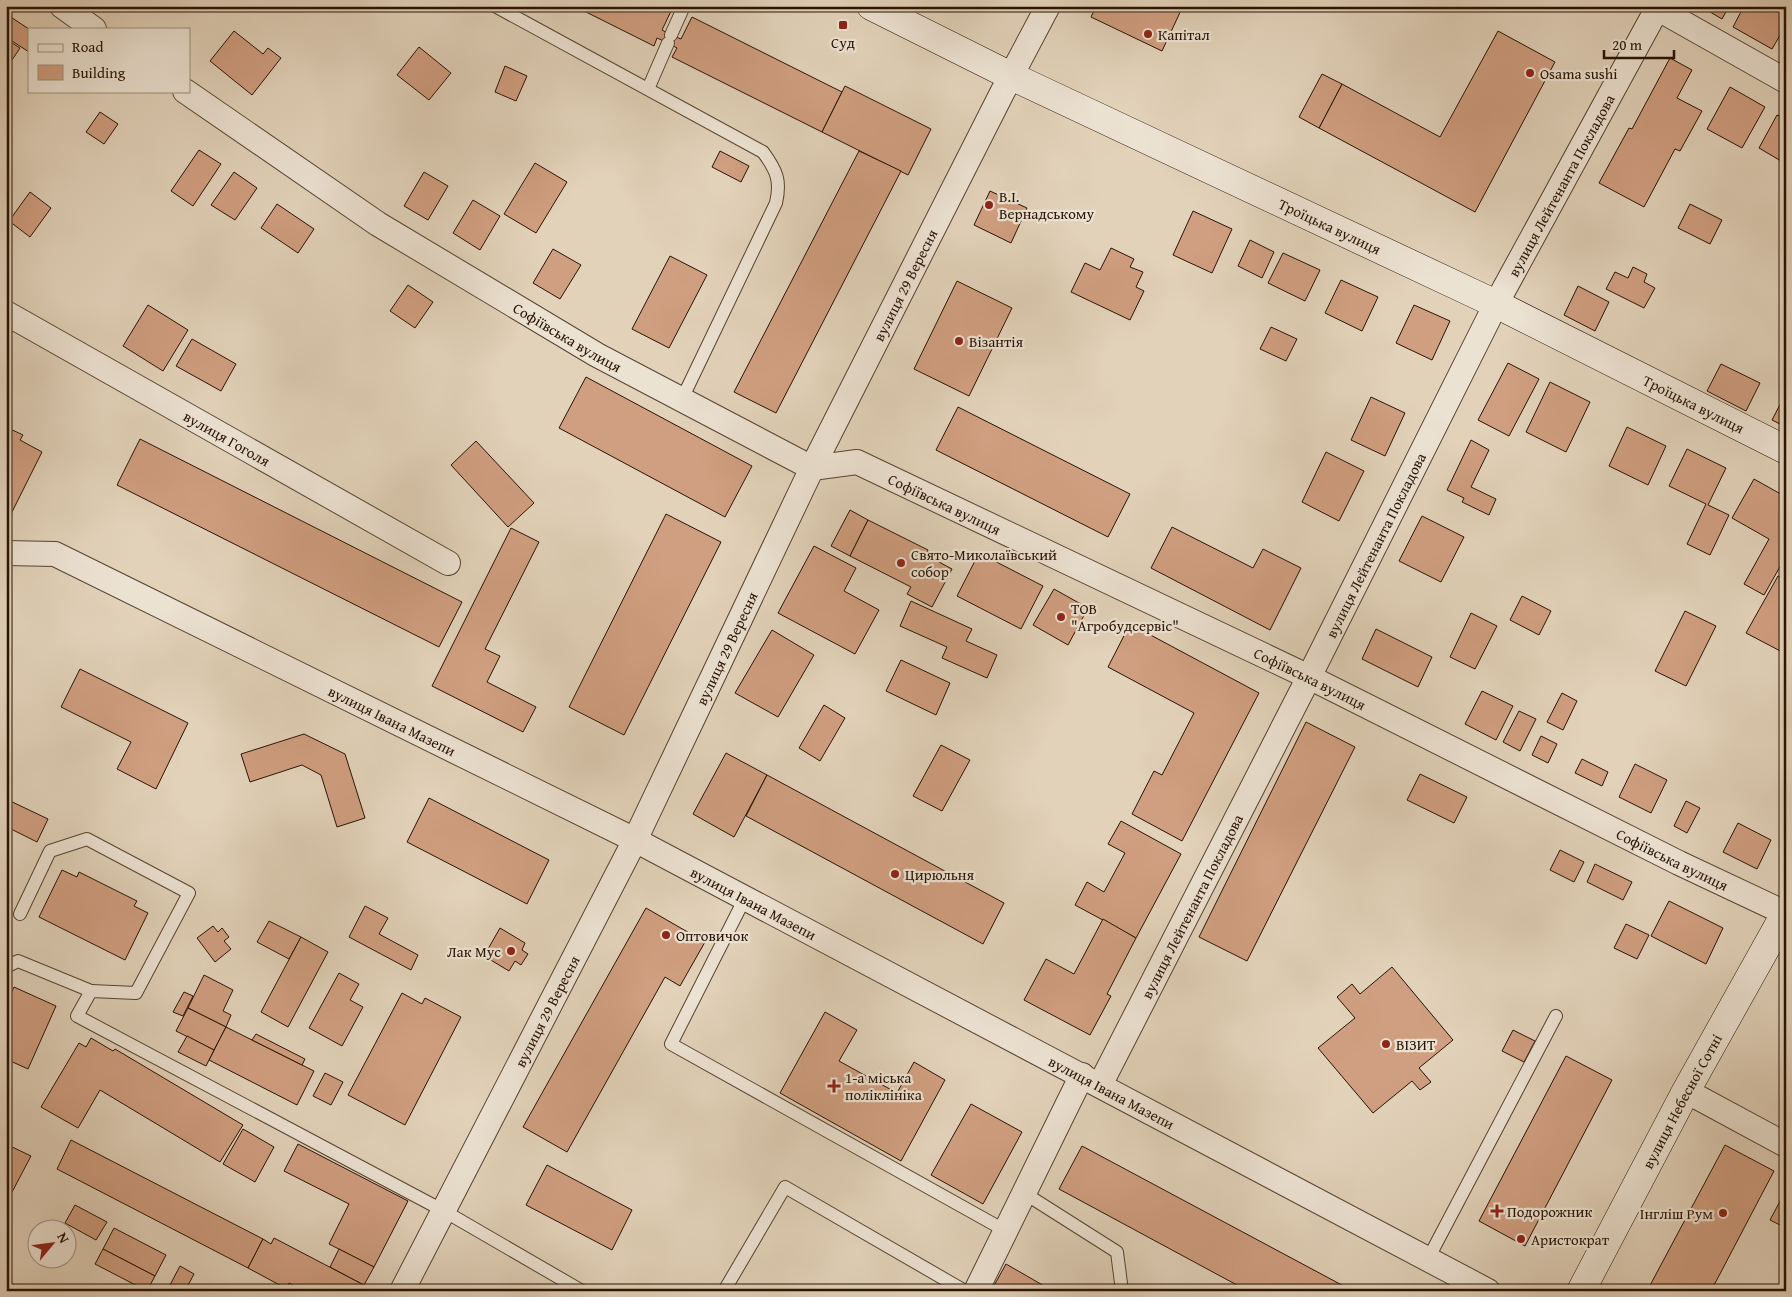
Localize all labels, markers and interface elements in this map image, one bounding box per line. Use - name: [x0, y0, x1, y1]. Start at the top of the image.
- marker: Суд: [837, 19, 849, 31]
- place label: Капітал: [1158, 24, 1210, 45]
- legend: [28, 28, 190, 92]
- marker: Капітал: [1142, 28, 1154, 40]
- scale bar: [1604, 28, 1674, 60]
- place label: Суд: [831, 32, 855, 53]
- text: 20 m: [1612, 34, 1643, 55]
- text: Road: [72, 36, 103, 57]
- text: Building: [72, 62, 126, 83]
- place label: Osama sushi: [1540, 63, 1617, 84]
- marker: Osama sushi: [1524, 67, 1536, 79]
- street label: вулиця Лейтенанта Покладова: [1503, 90, 1619, 280]
- place label: В.І. Вернадському: [999, 186, 1095, 224]
- street label: Троїцька вулиця: [1275, 193, 1385, 259]
- marker: В.І. Вернадському: [983, 199, 995, 211]
- street label: вулиця 29 Вересня: [868, 225, 942, 344]
- street label: Софіївська вулиця: [509, 297, 626, 377]
- place label: Візантія: [969, 331, 1024, 352]
- marker: Візантія: [953, 335, 965, 347]
- street label: Троїцька вулиця: [1640, 369, 1749, 438]
- street label: вулиця Гоголя: [180, 405, 275, 471]
- street label: вулиця Лейтенанта Покладова: [1320, 448, 1431, 641]
- street label: Софіївська вулиця: [885, 468, 1005, 540]
- place label: Свято-Миколаївський собор: [911, 544, 1057, 582]
- marker: Свято-Миколаївський собор: [895, 557, 907, 569]
- street label: вулиця 29 Вересня: [690, 588, 762, 708]
- place label: ТОВ "Агробудсервіс": [1071, 598, 1179, 636]
- marker: ТОВ "Агробудсервіс": [1055, 611, 1067, 623]
- street label: Софіївська вулиця: [1251, 642, 1370, 715]
- street label: вулиця Івана Мазепи: [325, 680, 460, 761]
- street label: вулиця Лейтенанта Покладова: [1136, 810, 1248, 1002]
- street label: Софіївська вулиця: [1613, 823, 1732, 896]
- street label: вулиця Івана Мазепи: [687, 861, 821, 945]
- place label: Цирюльня: [905, 864, 975, 885]
- marker: Цирюльня: [889, 868, 901, 880]
- place label: Оптовичок: [676, 925, 748, 946]
- marker: Оптовичок: [660, 929, 672, 941]
- place label: Лак Мус: [447, 941, 501, 962]
- marker: Лак Мус: [505, 945, 517, 957]
- street label: вулиця 29 Вересня: [509, 951, 584, 1071]
- street label: вулиця Небесної Сотні: [1637, 1030, 1726, 1172]
- place label: ВІЗИТ: [1396, 1034, 1436, 1055]
- marker: ВІЗИТ: [1380, 1038, 1392, 1050]
- street label: вулиця Івана Мазепи: [1045, 1050, 1179, 1134]
- place label: 1-а міська поліклініка: [845, 1067, 923, 1105]
- marker: 1-а міська поліклініка: [827, 1079, 841, 1093]
- place label: Подорожник: [1507, 1201, 1592, 1222]
- place label: Інгліш Рум: [1640, 1203, 1713, 1224]
- marker: Подорожник: [1491, 1205, 1503, 1217]
- marker: Інгліш Рум: [1717, 1207, 1729, 1219]
- north arrow: [28, 1220, 78, 1270]
- text: N: [52, 1229, 75, 1247]
- place label: Аристократ: [1531, 1229, 1610, 1250]
- marker: Аристократ: [1515, 1233, 1527, 1245]

